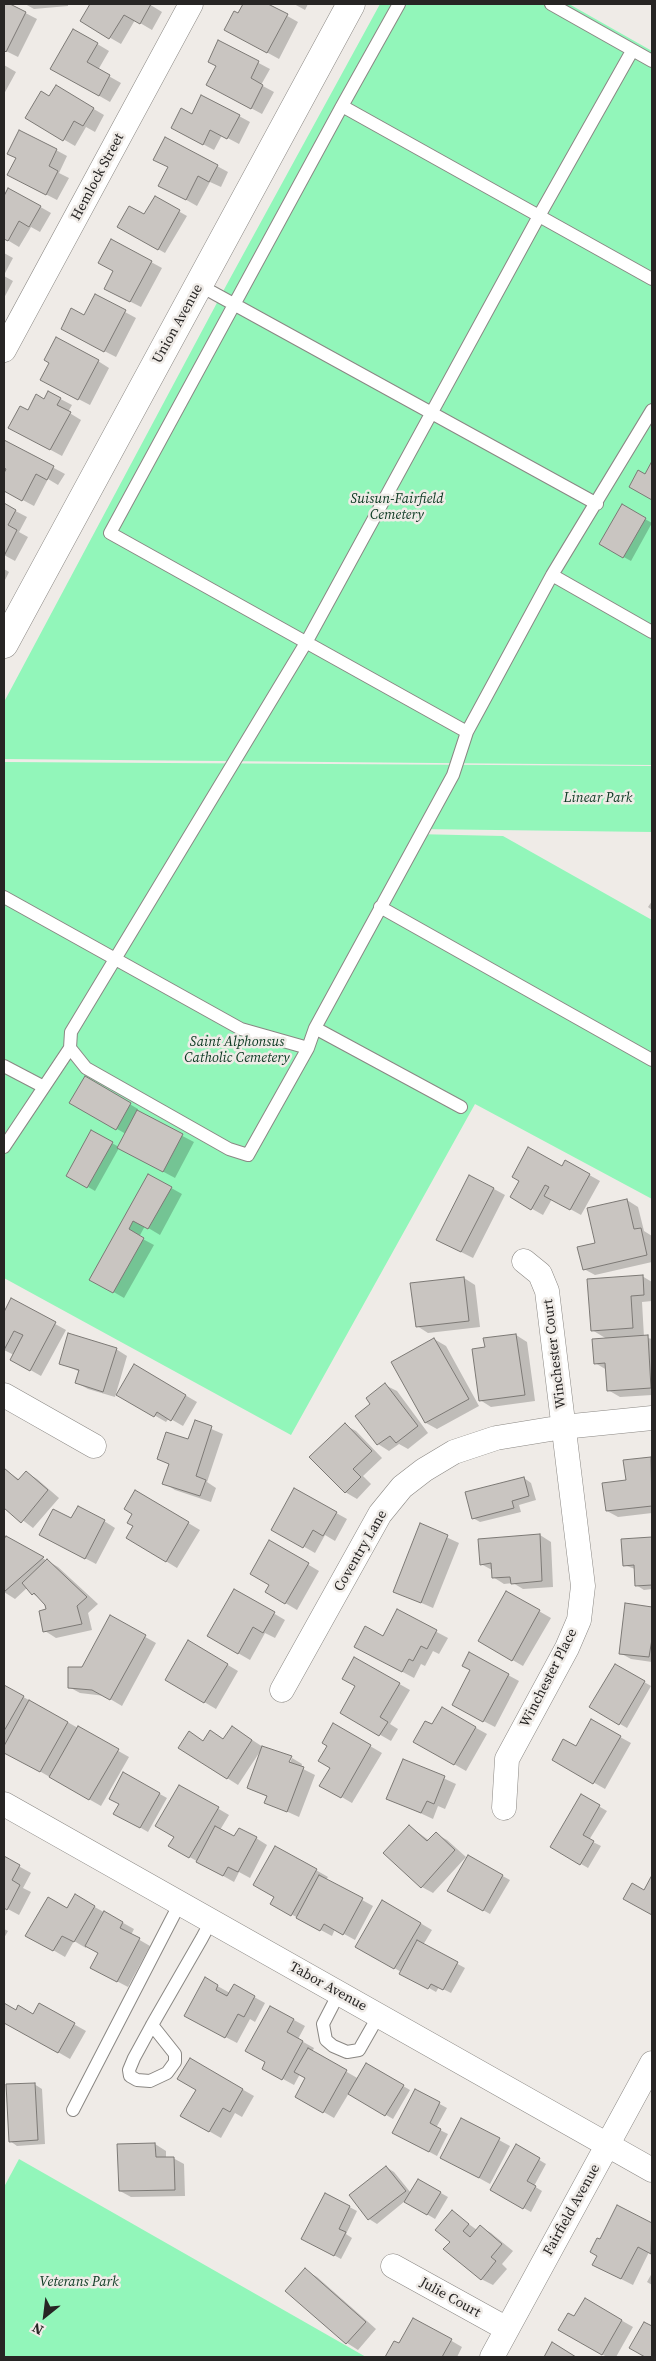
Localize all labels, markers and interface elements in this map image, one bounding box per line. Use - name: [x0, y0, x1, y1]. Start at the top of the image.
- street label: Hemlock Street: [68, 131, 128, 223]
- street label: Union Avenue: [149, 282, 207, 366]
- park label: Suisun-Fairfield Cemetery: [350, 491, 444, 524]
- park label: Linear Park: [564, 790, 632, 806]
- park label: Saint Alphonsus Catholic Cemetery: [184, 1034, 290, 1066]
- street label: Winchester Court: [540, 1298, 570, 1410]
- street label: Coventry Lane: [331, 1507, 391, 1595]
- street label: Winchester Place: [517, 1626, 581, 1730]
- street label: Tabor Avenue: [286, 1959, 370, 2015]
- street label: Fairfield Avenue: [540, 2162, 604, 2258]
- park label: Veterans Park: [39, 2274, 119, 2290]
- street label: Julie Court: [417, 2274, 483, 2322]
- north arrow: [20, 2291, 70, 2341]
- text: N: [28, 2318, 47, 2340]

